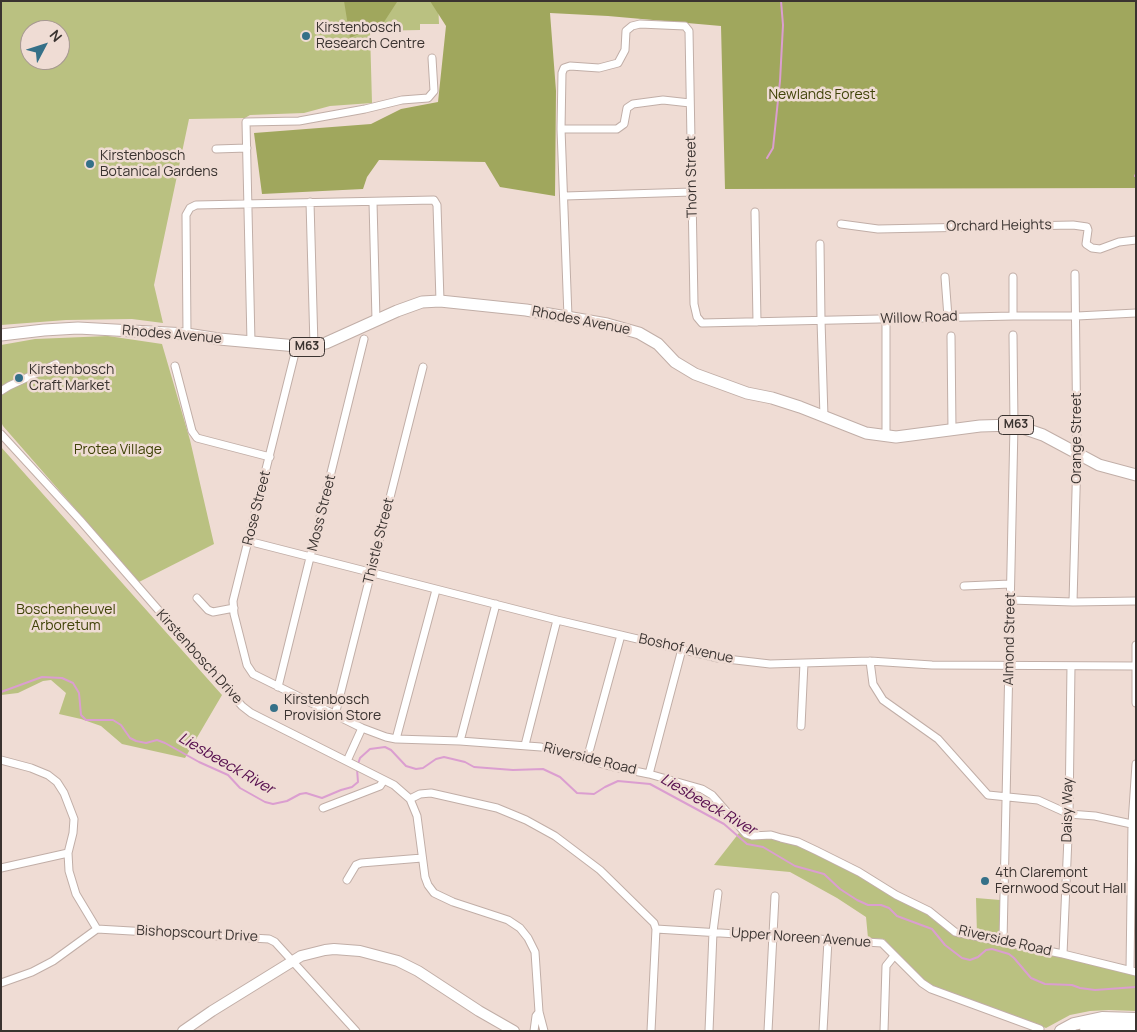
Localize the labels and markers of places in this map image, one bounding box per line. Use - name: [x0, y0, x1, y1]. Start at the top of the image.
- place label: Kirstenbosch Research Centre: [316, 20, 425, 52]
- marker: Kirstenbosch Research Centre: [300, 30, 312, 42]
- place label: Kirstenbosch Botanical Gardens: [100, 148, 218, 180]
- marker: Kirstenbosch Botanical Gardens: [84, 158, 96, 170]
- place label: Kirstenbosch Craft Market: [29, 362, 114, 394]
- marker: Kirstenbosch Craft Market: [13, 372, 25, 384]
- place label: Kirstenbosch Provision Store: [284, 692, 381, 724]
- marker: Kirstenbosch Provision Store: [268, 702, 280, 714]
- place label: 4th Claremont Fernwood Scout Hall: [995, 865, 1127, 898]
- marker: 4th Claremont Fernwood Scout Hall: [979, 875, 991, 887]

